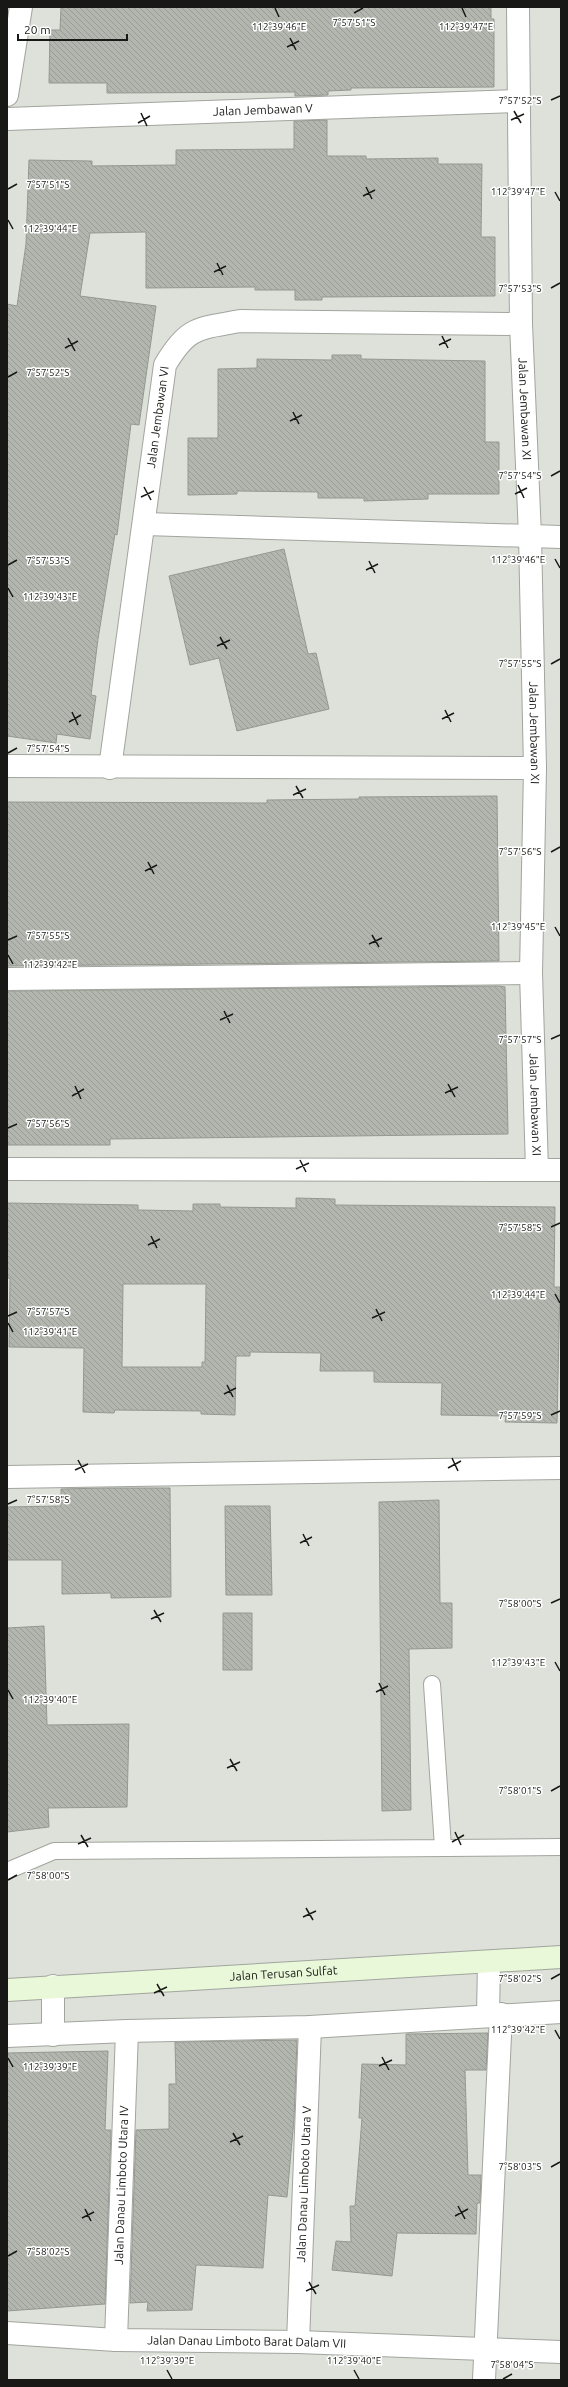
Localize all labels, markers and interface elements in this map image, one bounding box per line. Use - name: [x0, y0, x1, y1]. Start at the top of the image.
- scale bar: [18, 16, 127, 42]
- text: 7°57'51"S: [332, 17, 376, 28]
- text: 112°39'46"E: [252, 21, 307, 32]
- text: 112°39'47"E: [439, 21, 494, 32]
- text: 20 m: [24, 23, 51, 36]
- text: 7°57'52"S: [498, 95, 542, 106]
- street label: Jalan Jembawan V: [213, 101, 313, 118]
- text: 7°57'51"S: [26, 179, 70, 190]
- text: 112°39'47"E: [491, 186, 546, 197]
- text: 112°39'44"E: [23, 223, 78, 234]
- text: 7°57'53"S: [498, 283, 542, 294]
- street label: Jalan Jembawan XI: [516, 357, 534, 460]
- street label: Jalan Jembawan VI: [144, 365, 171, 469]
- text: 7°57'52"S: [26, 367, 70, 378]
- text: 7°57'54"S: [498, 470, 542, 481]
- text: 112°39'46"E: [491, 554, 546, 565]
- text: 7°57'53"S: [26, 555, 70, 566]
- text: 112°39'43"E: [23, 591, 78, 602]
- text: 7°57'55"S: [498, 658, 542, 669]
- street label: Jalan Jembawan XI: [527, 681, 542, 784]
- text: 7°57'54"S: [26, 743, 70, 754]
- text: 7°57'56"S: [498, 846, 542, 857]
- text: 112°39'45"E: [491, 921, 546, 932]
- text: 7°57'55"S: [26, 930, 70, 941]
- text: 112°39'42"E: [23, 959, 78, 970]
- text: 7°57'57"S: [498, 1034, 542, 1045]
- street label: Jalan Jembawan XI: [527, 1053, 544, 1156]
- text: 7°57'56"S: [26, 1118, 70, 1129]
- text: 7°57'58"S: [498, 1222, 542, 1233]
- text: 112°39'44"E: [491, 1289, 546, 1300]
- text: 7°57'57"S: [26, 1306, 70, 1317]
- text: 112°39'41"E: [23, 1326, 78, 1337]
- text: 7°57'59"S: [498, 1410, 542, 1421]
- text: 7°57'58"S: [26, 1494, 70, 1505]
- text: 7°58'00"S: [498, 1598, 542, 1609]
- text: 112°39'43"E: [491, 1657, 546, 1668]
- text: 112°39'40"E: [23, 1694, 78, 1705]
- text: 7°58'01"S: [498, 1785, 542, 1796]
- text: 7°58'00"S: [26, 1870, 70, 1881]
- street label: Jalan Terusan Sulfat: [229, 1963, 338, 1983]
- text: 7°58'02"S: [498, 1973, 542, 1984]
- text: 112°39'42"E: [491, 2024, 546, 2035]
- text: 112°39'39"E: [23, 2061, 78, 2072]
- street label: Jalan Danau Limboto Utara IV: [112, 2105, 130, 2265]
- street label: Jalan Danau Limboto Utara V: [294, 2105, 313, 2263]
- text: 7°58'03"S: [498, 2161, 542, 2172]
- text: 7°58'02"S: [26, 2246, 70, 2257]
- street label: Jalan Danau Limboto Barat Dalam VII: [147, 2333, 347, 2350]
- text: 112°39'39"E: [140, 2355, 195, 2366]
- text: 112°39'40"E: [327, 2355, 382, 2366]
- text: 7°58'04"S: [490, 2359, 534, 2370]

